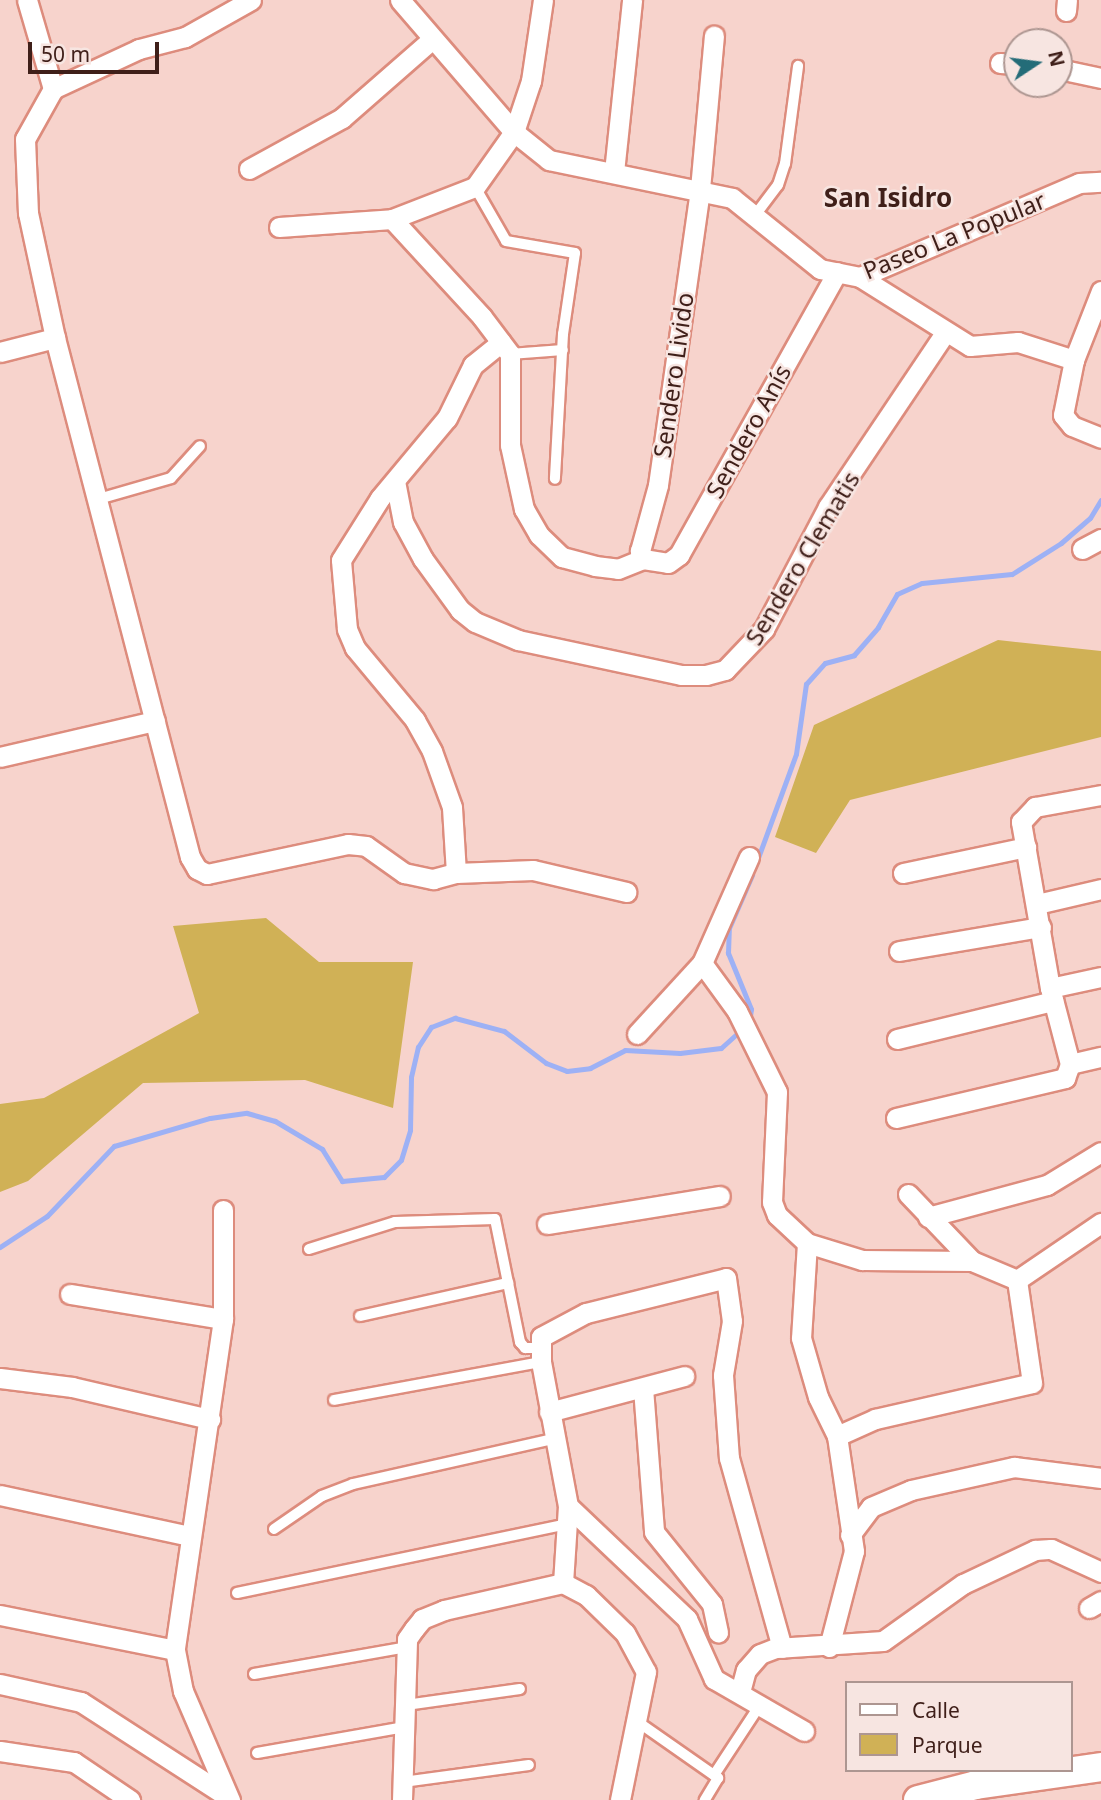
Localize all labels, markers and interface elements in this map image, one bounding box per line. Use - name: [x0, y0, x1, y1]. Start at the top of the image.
- scale bar: [32, 28, 163, 72]
- north arrow: [1003, 28, 1073, 98]
- text: 50 m: [41, 40, 90, 68]
- text: N: [1042, 48, 1071, 69]
- district label: San Isidro: [824, 182, 952, 214]
- street label: Paseo La Popular: [859, 185, 1049, 285]
- street label: Sendero Livido: [647, 291, 699, 459]
- street label: Sendero Anís: [700, 359, 796, 503]
- street label: Sendero Clematis: [739, 466, 865, 650]
- legend: [846, 1681, 1073, 1772]
- text: Calle: [912, 1696, 960, 1724]
- text: Parque: [912, 1731, 982, 1759]

